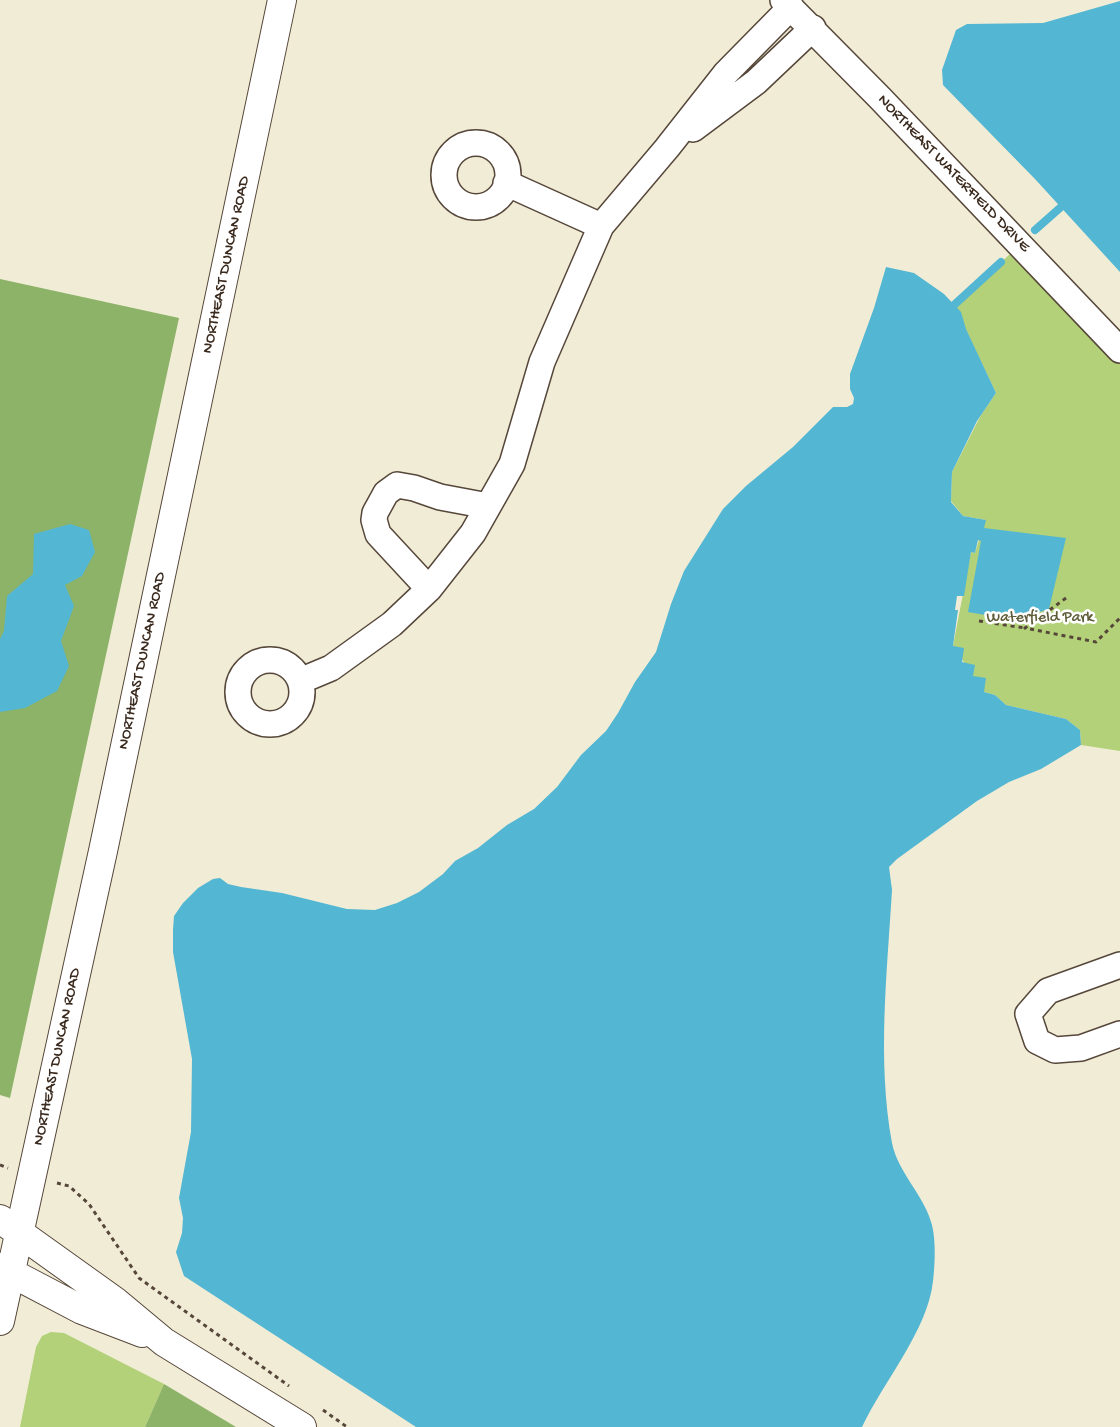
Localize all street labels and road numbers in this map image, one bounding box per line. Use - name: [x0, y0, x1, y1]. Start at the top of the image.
- street label: NORTHEAST WATERFIELD DRIVE: [873, 91, 1033, 257]
- street label: NORTHEAST DUNCAN ROAD: [199, 175, 255, 355]
- street label: NORTHEAST DUNCAN ROAD: [115, 571, 171, 751]
- street label: NORTHEAST DUNCAN ROAD: [30, 967, 86, 1147]

